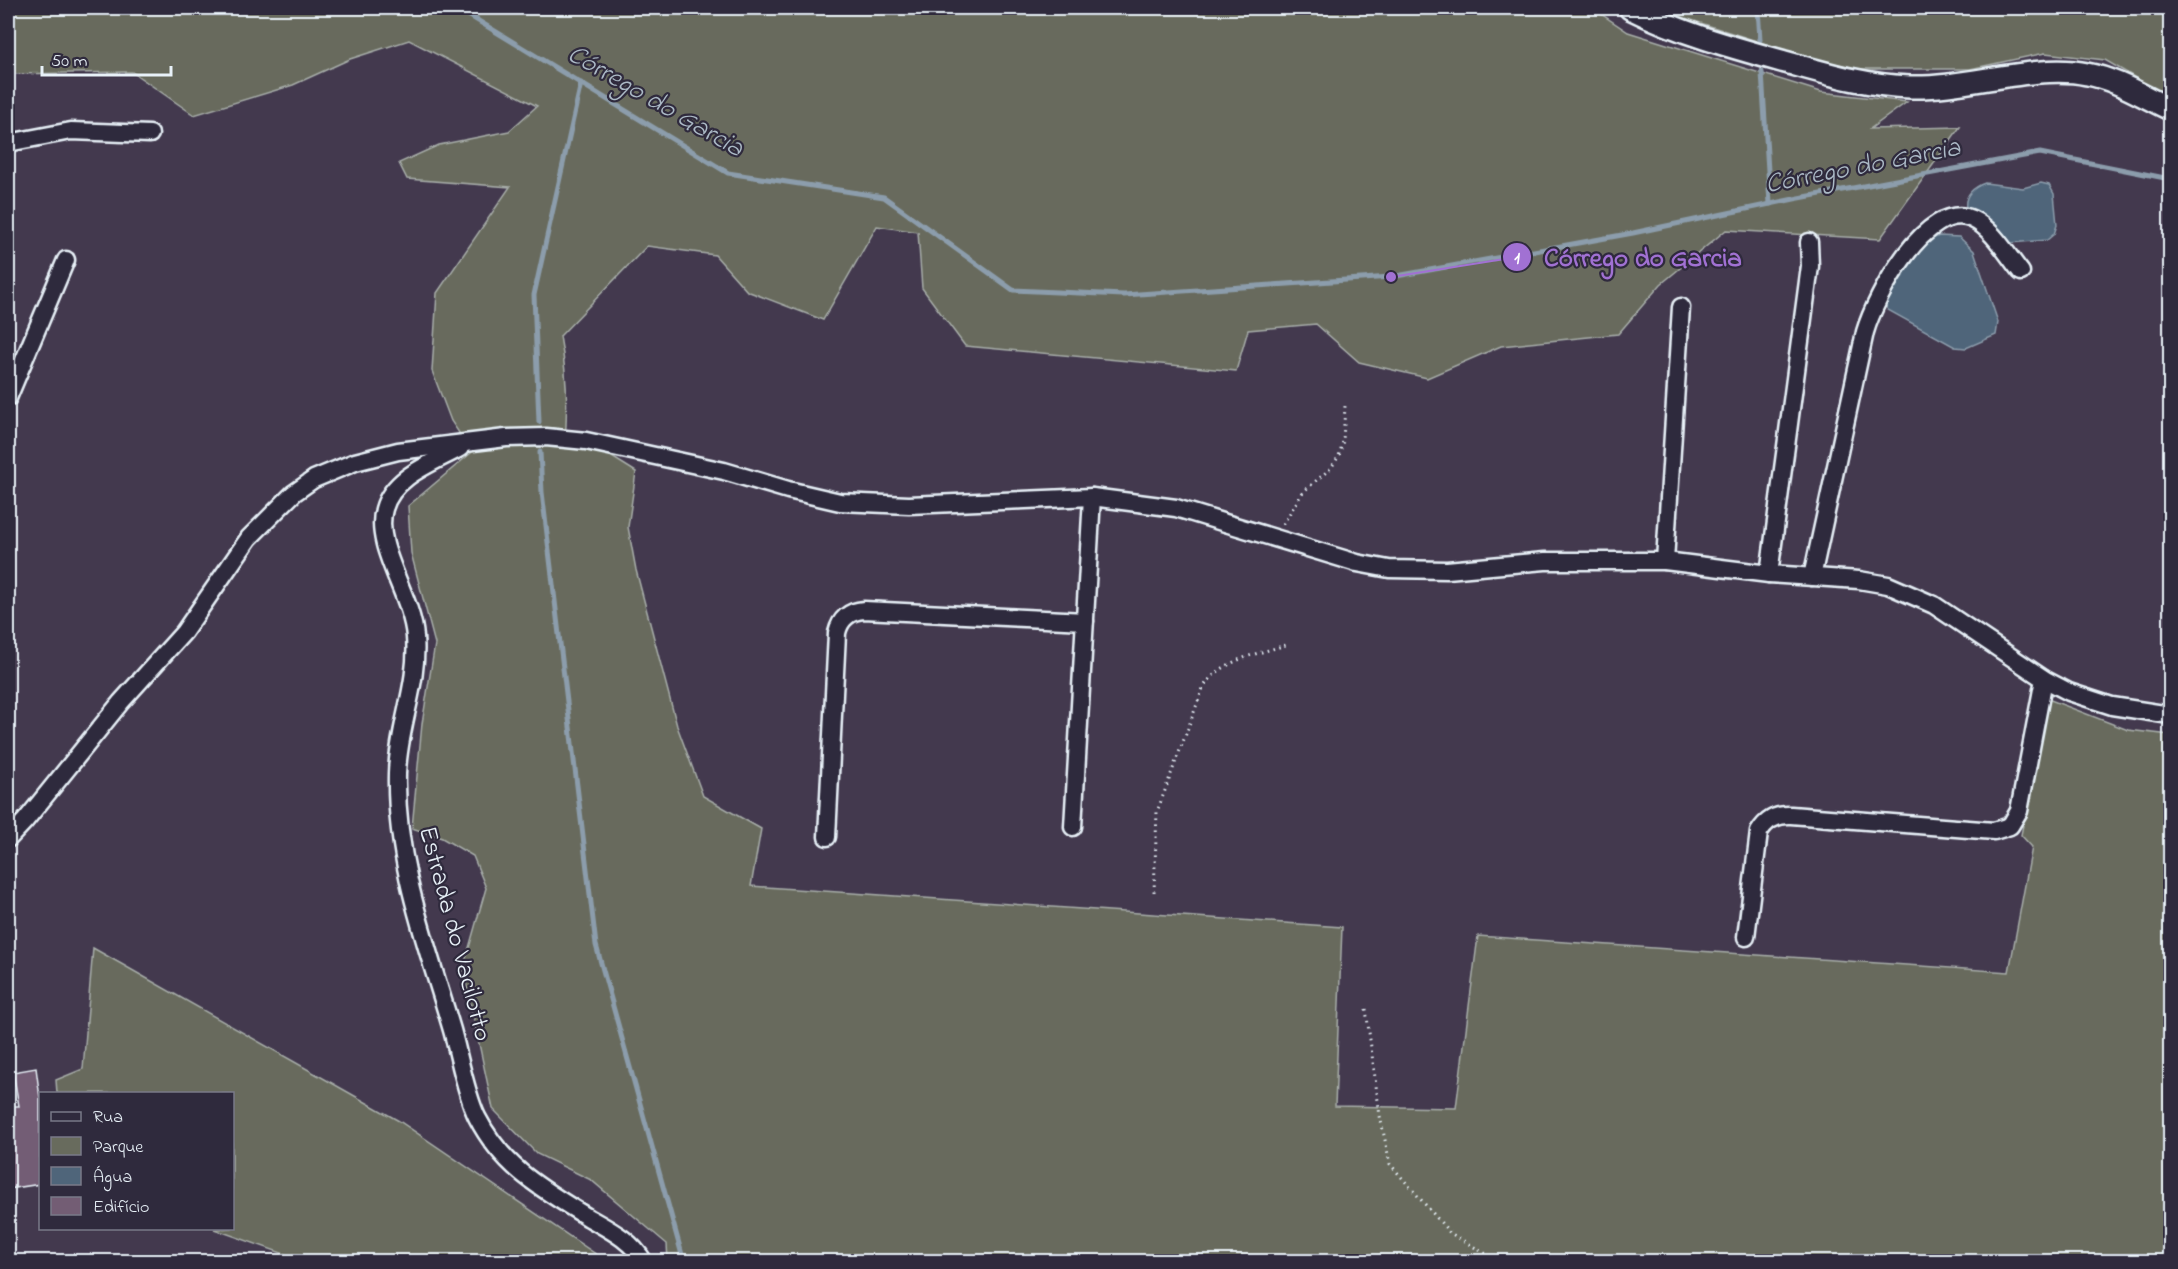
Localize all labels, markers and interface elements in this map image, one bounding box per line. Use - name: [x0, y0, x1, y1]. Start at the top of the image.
- water label: Córrego do Garcia: [559, 36, 751, 169]
- scale bar: [42, 39, 171, 77]
- text: 50 m: [51, 49, 88, 75]
- water label: Córrego do Garcia: [1762, 129, 1964, 206]
- callout: Córrego do Garcia: [1502, 235, 1754, 280]
- text: Córrego do Garcia: [1544, 240, 1742, 280]
- text: 1: [1514, 246, 1520, 272]
- street label: Estrada do Vacilotto: [407, 822, 501, 1046]
- legend: [39, 1092, 234, 1230]
- text: Rua: [93, 1105, 123, 1131]
- text: Parque: [93, 1135, 144, 1161]
- text: Água: [93, 1165, 132, 1192]
- text: Edifício: [93, 1195, 149, 1221]

